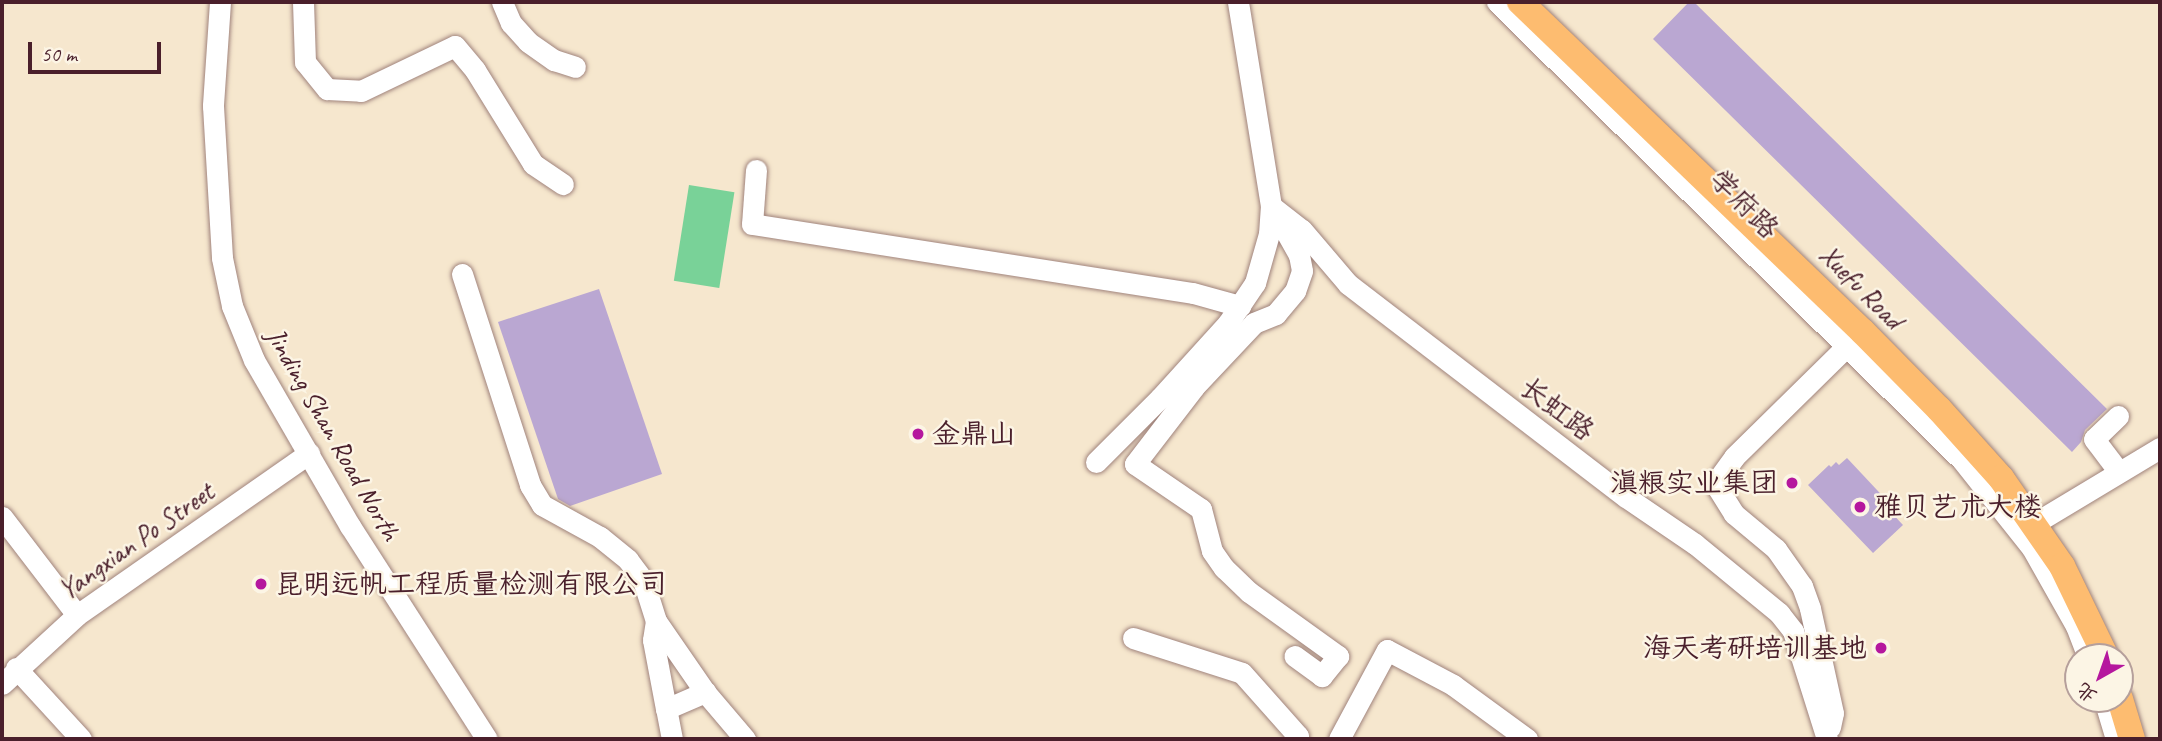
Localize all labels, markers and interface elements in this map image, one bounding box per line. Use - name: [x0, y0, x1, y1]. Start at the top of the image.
- scale bar: [32, 28, 164, 72]
- text: 50 m: [41, 41, 77, 67]
- street label: 学府路: [1702, 162, 1786, 246]
- street label: Xuefu Road: [1812, 238, 1910, 336]
- street label: Jinding Shan Road North: [258, 320, 408, 548]
- street label: 长虹路: [1513, 370, 1601, 448]
- place label: 金鼎山: [932, 417, 1016, 451]
- marker: 金鼎山: [910, 426, 926, 442]
- place label: 滇粮实业集团: [1610, 466, 1778, 500]
- street label: Yangxian Po Street: [52, 475, 220, 607]
- marker: 滇粮实业集团: [1784, 475, 1800, 491]
- place label: 雅贝艺术大楼: [1874, 490, 2042, 524]
- marker: 雅贝艺术大楼: [1852, 499, 1868, 515]
- place label: 昆明远帆工程质量检测有限公司: [275, 567, 667, 601]
- marker: 昆明远帆工程质量检测有限公司: [253, 576, 269, 592]
- place label: 海天考研培训基地: [1643, 631, 1867, 665]
- marker: 海天考研培训基地: [1873, 640, 1889, 656]
- north arrow: [2064, 643, 2134, 713]
- text: 北: [2072, 677, 2102, 708]

